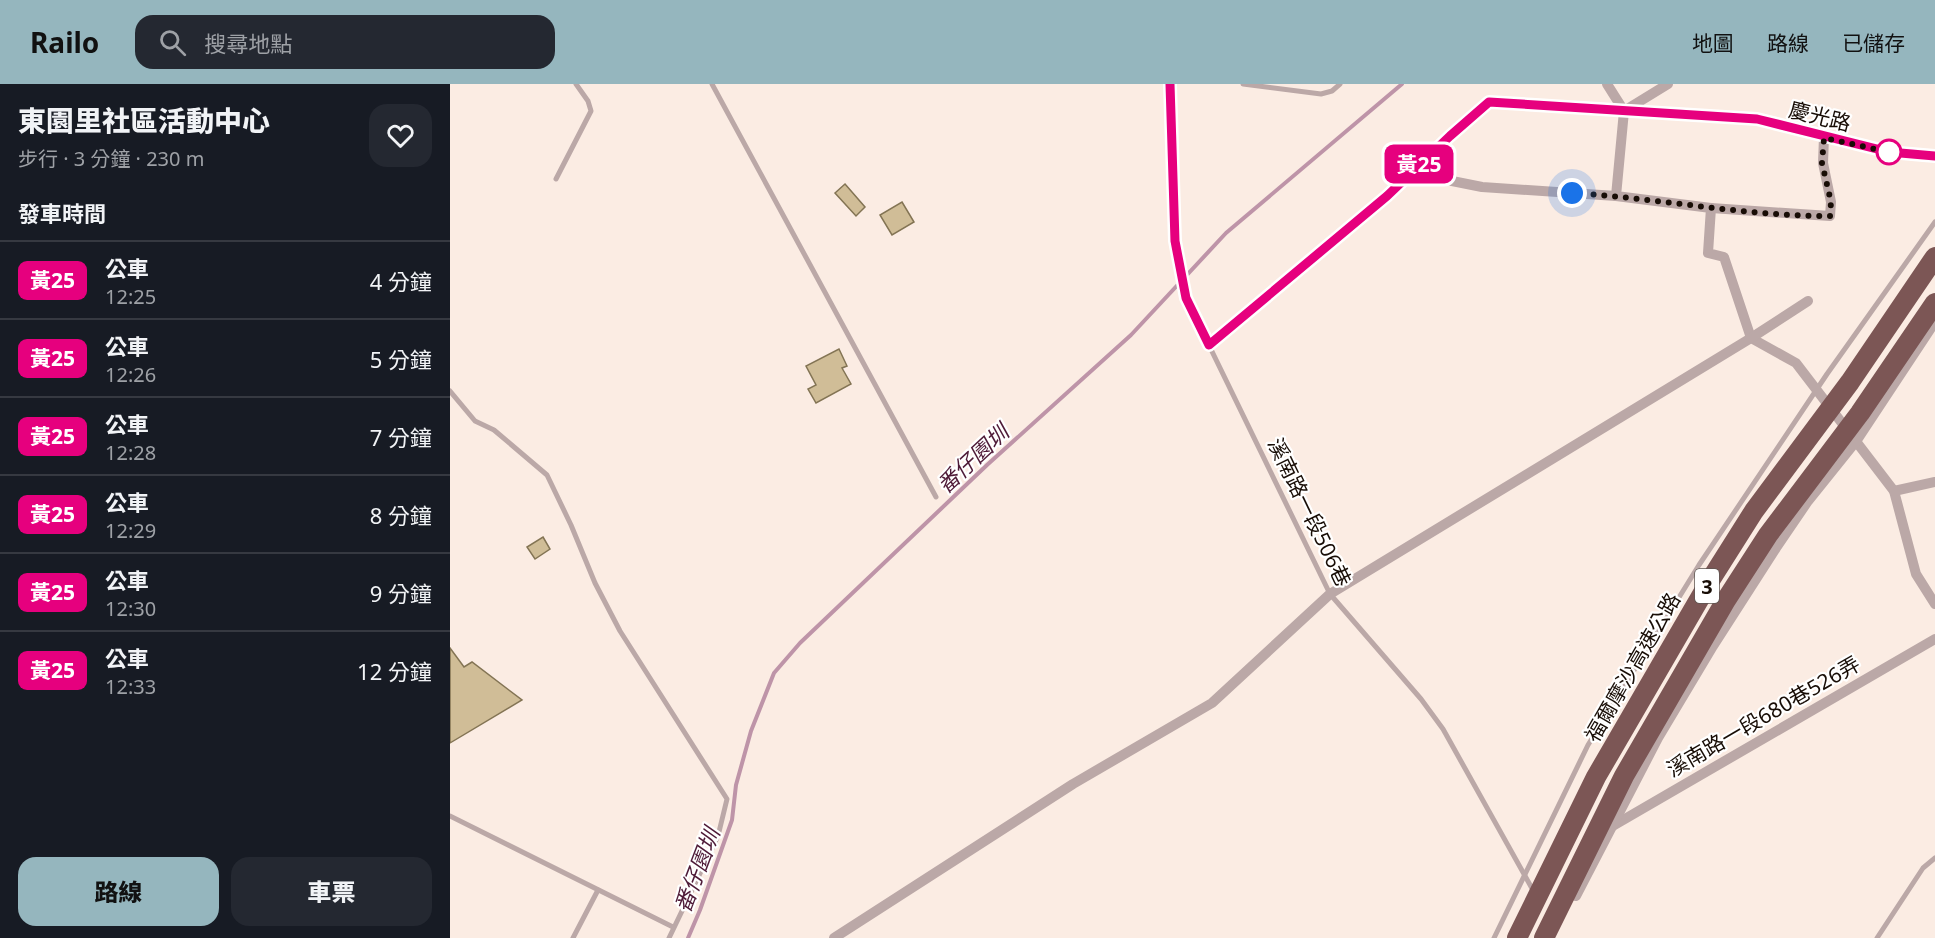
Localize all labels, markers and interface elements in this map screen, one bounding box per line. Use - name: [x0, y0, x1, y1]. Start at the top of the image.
- search box: [135, 15, 555, 69]
- text: Railo: [30, 23, 99, 61]
- icon: search: [156, 26, 189, 59]
- text: 搜尋地點: [204, 28, 292, 58]
- text: 地圖: [1692, 29, 1734, 57]
- text: 路線: [1767, 29, 1809, 57]
- text: 已儲存: [1842, 29, 1905, 57]
- street label: 慶光路: [1786, 95, 1854, 137]
- text: 東園里社區活動中心: [18, 101, 270, 139]
- button: heart: [369, 104, 432, 167]
- unlabelled marker: [1876, 139, 1902, 165]
- line badge: 黃25: [1384, 144, 1454, 184]
- text: 步行 · 3 分鐘 · 230 m: [18, 145, 204, 172]
- text: 黃25: [1396, 150, 1442, 178]
- your location: [1557, 178, 1587, 208]
- text: 發車時間: [18, 198, 106, 228]
- text: 公車: [105, 253, 149, 283]
- text: 黃25: [30, 266, 75, 294]
- text: 4 分鐘: [370, 266, 432, 296]
- text: 12:25: [105, 283, 156, 310]
- text: 公車: [105, 331, 149, 361]
- text: 黃25: [30, 344, 75, 372]
- text: 5 分鐘: [370, 344, 432, 374]
- text: 12:26: [105, 361, 156, 388]
- text: 公車: [105, 409, 149, 439]
- water label: 番仔園圳: [930, 415, 1017, 499]
- text: 黃25: [30, 422, 75, 450]
- text: 7 分鐘: [370, 422, 432, 452]
- street label: 溪南路一段506巷: [1262, 433, 1358, 591]
- text: 12:28: [105, 439, 156, 466]
- text: 公車: [105, 487, 149, 517]
- text: 黃25: [30, 500, 75, 528]
- text: 8 分鐘: [370, 500, 432, 530]
- text: 12:29: [105, 517, 156, 544]
- text: 公車: [105, 565, 149, 595]
- road number: 3: [1695, 569, 1719, 603]
- text: 黃25: [30, 578, 75, 606]
- text: 9 分鐘: [370, 578, 432, 608]
- street label: 福爾摩沙高速公路: [1578, 587, 1686, 747]
- text: 12:30: [105, 595, 156, 622]
- text: 公車: [105, 643, 149, 673]
- street label: 溪南路一段680巷526弄: [1661, 649, 1865, 783]
- text: 黃25: [30, 656, 75, 684]
- text: 12 分鐘: [357, 656, 432, 686]
- text: 12:33: [105, 673, 156, 700]
- water label: 番仔園圳: [666, 821, 727, 916]
- button: 路線: [18, 857, 219, 926]
- button: 車票: [231, 857, 432, 926]

